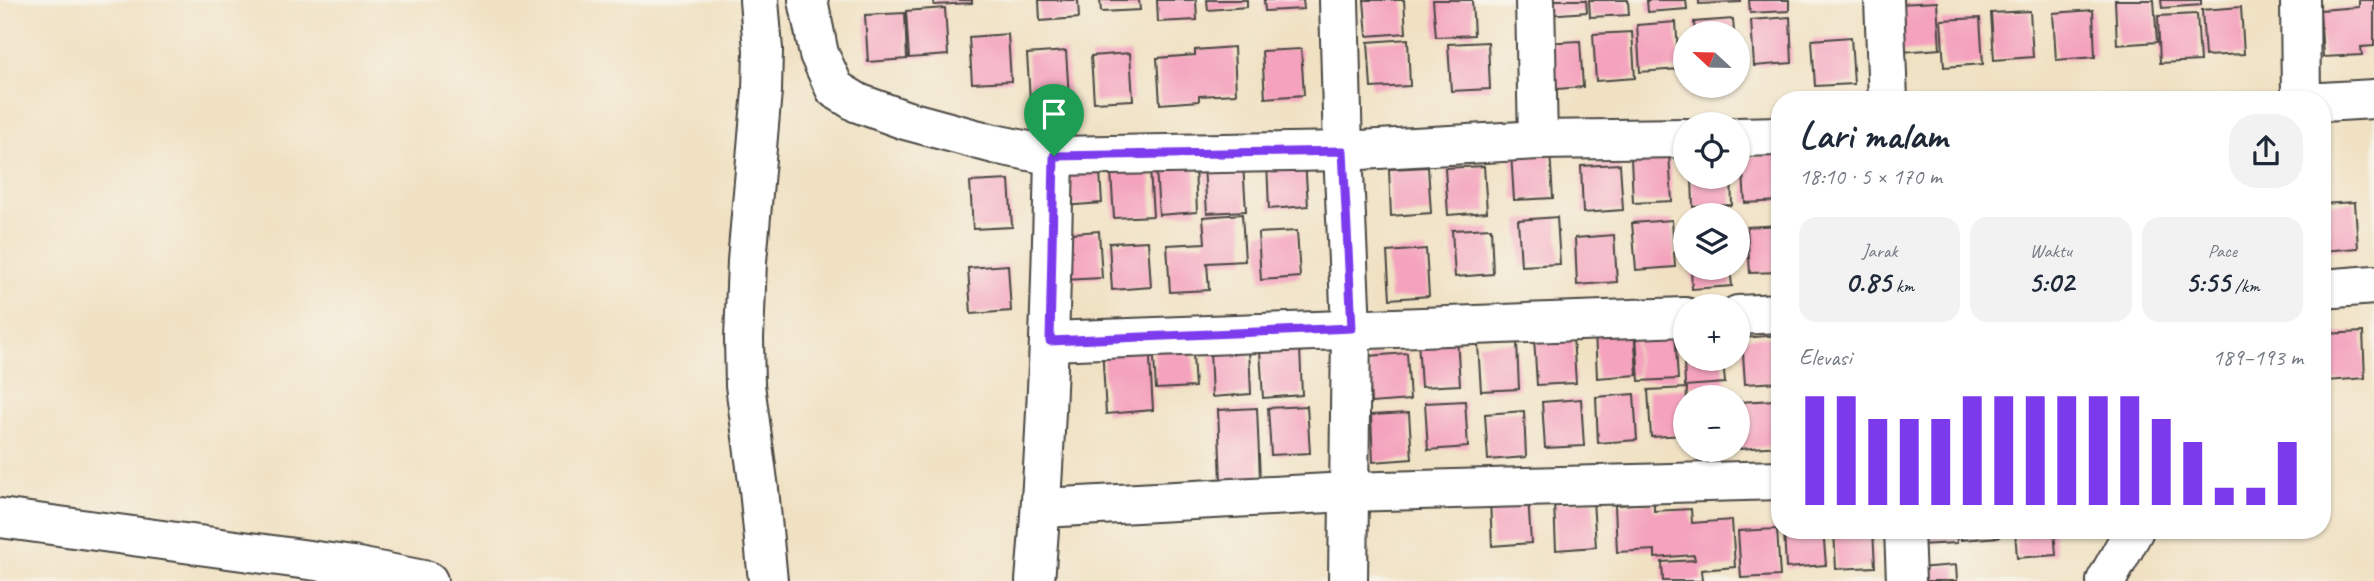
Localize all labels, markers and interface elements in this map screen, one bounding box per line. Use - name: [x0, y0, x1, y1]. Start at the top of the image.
- north arrow: [1673, 21, 1750, 98]
- map controls: [1673, 21, 1750, 462]
- pin: [1024, 84, 1084, 156]
- icon: arrive: [1035, 95, 1073, 133]
- button: locate: [1673, 112, 1750, 189]
- text: Lari malam: [1799, 112, 1947, 159]
- button: share: [2229, 114, 2303, 188]
- text: 18:10 · 5 × 170 m: [1799, 162, 1942, 191]
- button: layers: [1673, 203, 1750, 280]
- text: Jarak: [1862, 239, 1897, 263]
- text: Waktu: [2030, 239, 2072, 263]
- text: Pace: [2208, 239, 2237, 263]
- text: 0.85: [1845, 263, 1891, 301]
- text: 5:02: [2028, 263, 2074, 301]
- text: 5:55: [2185, 263, 2230, 301]
- text: km: [1891, 274, 1914, 298]
- text: /km: [2230, 274, 2260, 298]
- button: +: [1673, 294, 1750, 371]
- text: Elevasi: [1799, 343, 1852, 372]
- text: 189–193 m: [2212, 343, 2303, 372]
- button: −: [1673, 385, 1750, 462]

